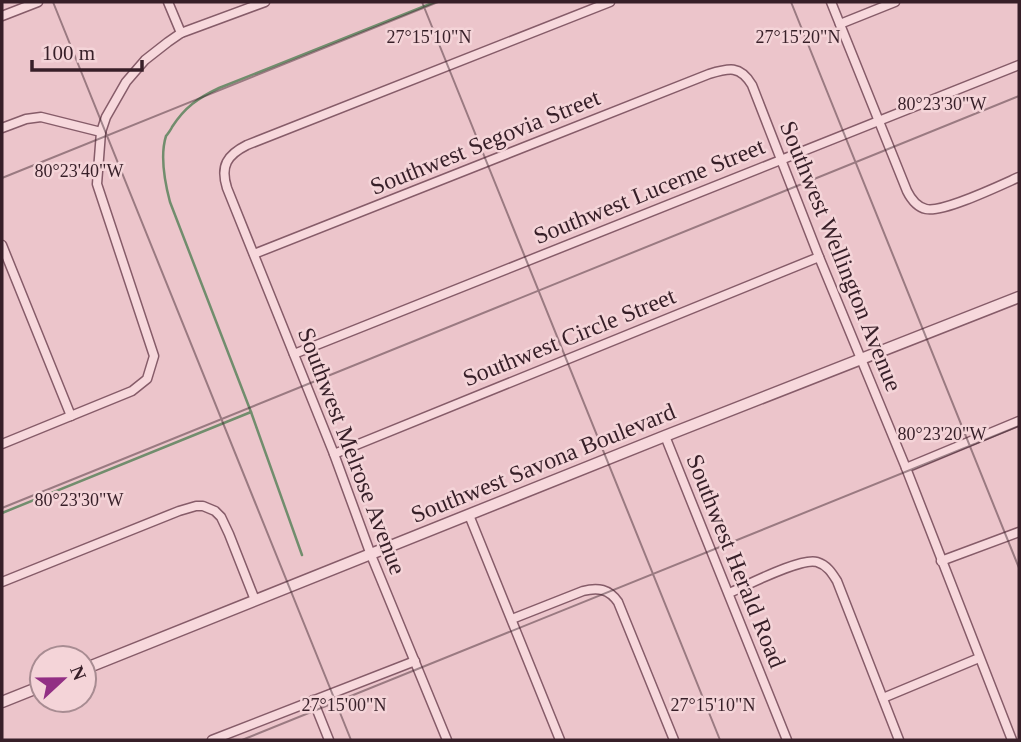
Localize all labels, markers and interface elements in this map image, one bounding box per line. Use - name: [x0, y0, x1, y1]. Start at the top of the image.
- text: 27°15'10"N: [387, 27, 471, 47]
- text: 27°15'20"N: [756, 27, 840, 47]
- scale bar: [32, 28, 142, 72]
- text: 100 m: [42, 41, 95, 65]
- street label: Southwest Segovia Street: [366, 84, 604, 200]
- text: 80°23'30"W: [898, 94, 986, 114]
- street label: Southwest Wellington Avenue: [775, 117, 907, 395]
- street label: Southwest Lucerne Street: [530, 133, 768, 249]
- text: 80°23'40"W: [35, 161, 123, 181]
- street label: Southwest Circle Street: [459, 282, 679, 392]
- street label: Southwest Melrose Avenue: [293, 324, 411, 578]
- street label: Southwest Savona Boulevard: [407, 398, 679, 528]
- text: 80°23'20"W: [898, 424, 986, 444]
- street label: Southwest Herald Road: [681, 450, 791, 672]
- text: 80°23'30"W: [35, 490, 123, 510]
- north arrow: [28, 644, 98, 714]
- text: N: [66, 663, 91, 683]
- text: 27°15'00"N: [302, 695, 386, 715]
- text: 27°15'10"N: [671, 695, 755, 715]

